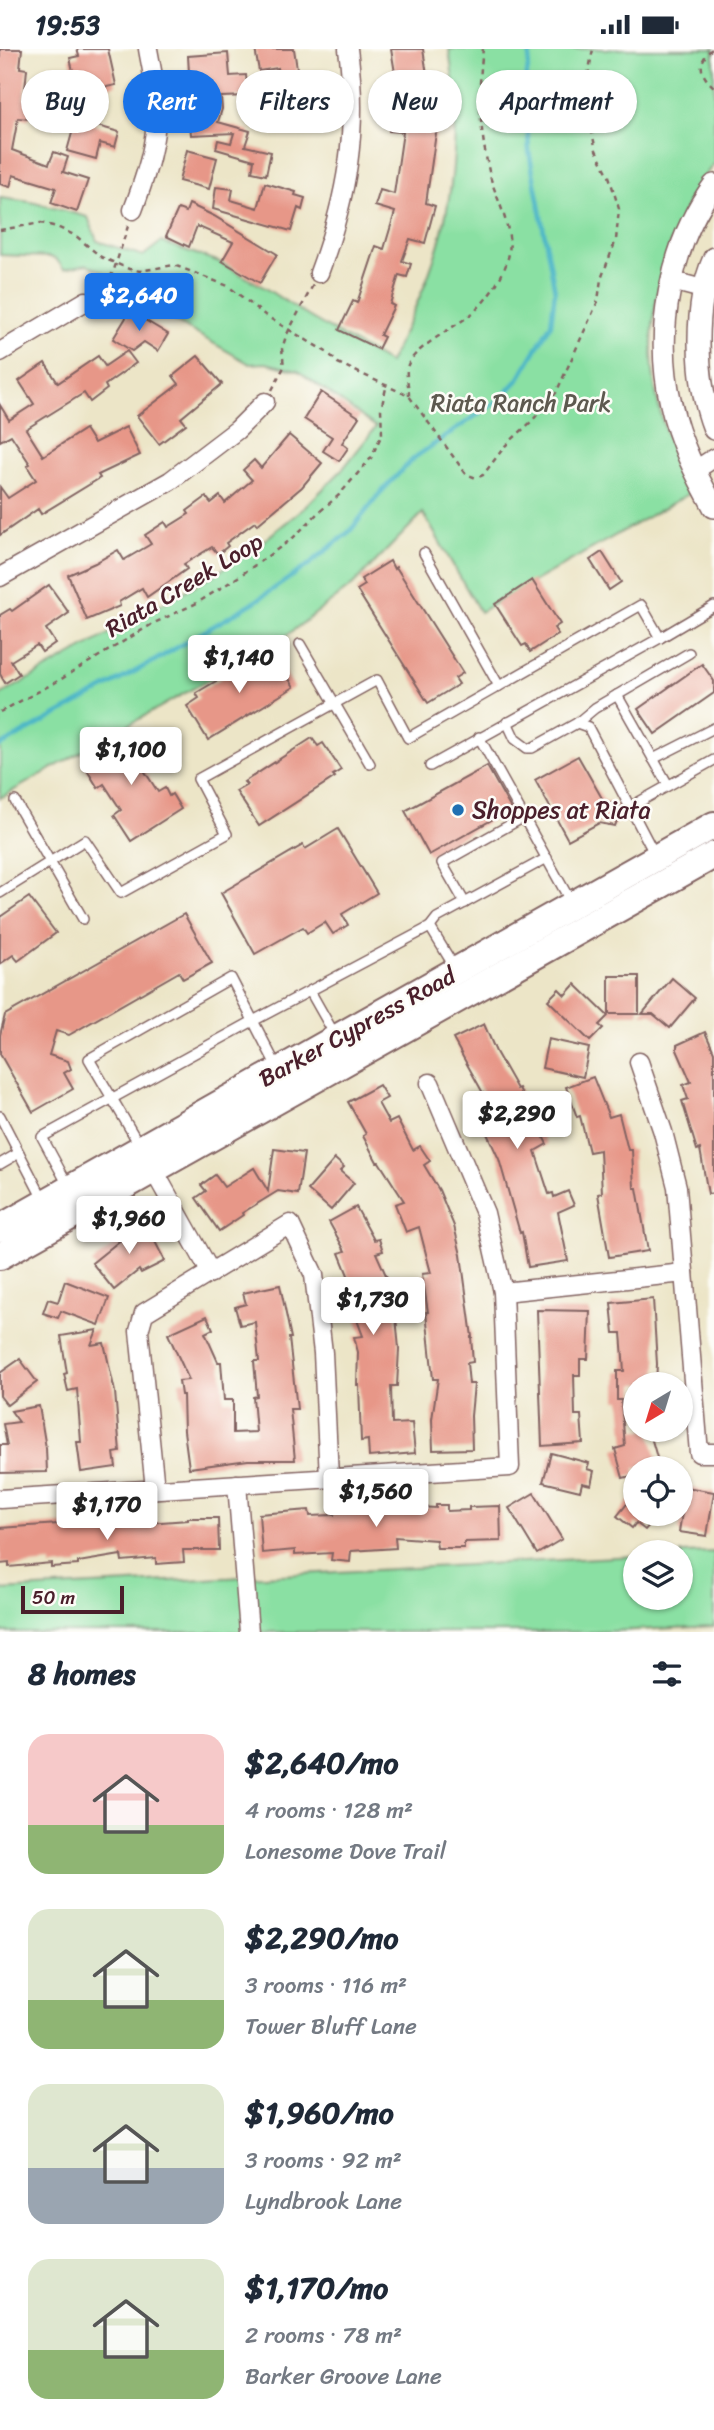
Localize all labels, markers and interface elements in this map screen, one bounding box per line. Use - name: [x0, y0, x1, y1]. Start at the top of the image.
- text: 19:53: [35, 2, 100, 48]
- chip: Buy: [21, 70, 109, 133]
- chip: Rent: [123, 70, 222, 133]
- chip: Filters: [236, 70, 354, 133]
- chip: New: [368, 70, 462, 133]
- chip: Apartment: [476, 70, 637, 133]
- pin: $2,640: [82, 273, 196, 333]
- text: $2,640: [101, 275, 177, 316]
- park label: Riata Ranch Park: [431, 382, 611, 424]
- street label: Riata Creek Loop: [97, 521, 272, 649]
- pin: $1,140: [182, 635, 296, 695]
- text: $1,140: [204, 637, 274, 678]
- pin: $1,100: [74, 727, 188, 787]
- text: $1,100: [96, 729, 166, 770]
- place label: Shoppes at Riata: [472, 789, 651, 831]
- marker: Shoppes at Riata: [450, 802, 466, 818]
- street label: Barker Cypress Road: [251, 955, 465, 1099]
- pin: $2,290: [460, 1091, 574, 1151]
- text: $2,290: [479, 1093, 555, 1134]
- pin: $1,960: [72, 1197, 186, 1256]
- text: $1,960: [92, 1198, 166, 1239]
- pin: $1,730: [316, 1277, 430, 1337]
- text: $1,730: [337, 1279, 409, 1320]
- north arrow: [623, 1372, 693, 1442]
- map controls: [623, 1372, 693, 1610]
- button: locate: [623, 1456, 693, 1526]
- pin: $1,560: [319, 1469, 433, 1529]
- text: $1,560: [339, 1471, 413, 1512]
- pin: $1,170: [50, 1483, 164, 1542]
- text: $1,170: [72, 1484, 142, 1525]
- button: layers: [623, 1540, 693, 1610]
- text: 50 m: [32, 1581, 75, 1614]
- scale bar: [21, 1583, 124, 1615]
- text: 8 homes: [28, 1647, 136, 1701]
- icon: filters: [648, 1655, 686, 1693]
- text: $2,640/mo: [245, 1736, 398, 1790]
- icon: home: [84, 1762, 168, 1846]
- text: 4 rooms · 128 m²: [245, 1790, 413, 1831]
- text: Lonesome Dove Trail: [245, 1831, 446, 1872]
- text: $2,290/mo: [245, 1911, 398, 1965]
- icon: home: [84, 1937, 168, 2021]
- text: 3 rooms · 116 m²: [245, 1965, 407, 2006]
- text: Tower Bluff Lane: [245, 2006, 417, 2047]
- text: $1,960/mo: [245, 2086, 394, 2140]
- icon: home: [84, 2112, 168, 2196]
- text: 3 rooms · 92 m²: [245, 2140, 402, 2181]
- text: Lyndbrook Lane: [245, 2181, 402, 2222]
- text: $1,170/mo: [245, 2261, 388, 2315]
- icon: home: [84, 2287, 168, 2371]
- text: 2 rooms · 78 m²: [245, 2315, 402, 2356]
- text: Barker Groove Lane: [245, 2356, 442, 2397]

